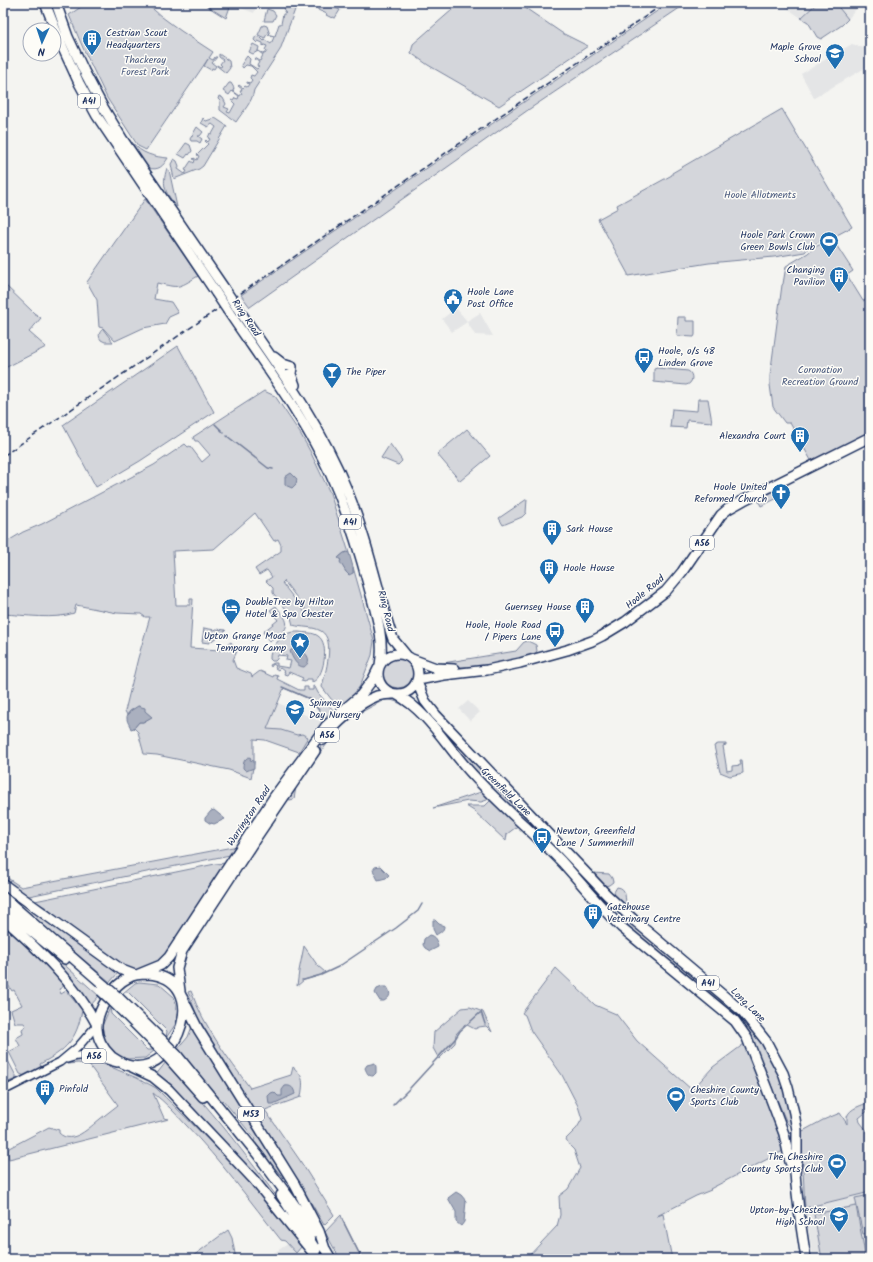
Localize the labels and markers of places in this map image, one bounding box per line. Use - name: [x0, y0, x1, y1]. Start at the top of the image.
- place label: Cestrian Scout Headquarters: [106, 25, 167, 53]
- building icon: Cestrian Scout Headquarters: [81, 28, 103, 56]
- place label: Maple Grove School: [770, 39, 822, 67]
- school or university icon: Maple Grove School: [824, 42, 846, 70]
- place label: Hoole Park Crown Green Bowls Club: [740, 227, 816, 255]
- sports icon: Hoole Park Crown Green Bowls Club: [818, 230, 840, 258]
- place label: Changing Pavilion: [786, 262, 825, 290]
- building icon: Changing Pavilion: [828, 265, 850, 293]
- place label: Hoole Lane Post Office: [467, 284, 514, 312]
- public building icon: Hoole Lane Post Office: [442, 287, 464, 315]
- place label: Hoole, o/s 48 Linden Grove: [658, 343, 716, 371]
- bus stop icon: Hoole, o/s 48 Linden Grove: [633, 346, 655, 374]
- bar icon: The Piper: [321, 361, 343, 389]
- place label: The Piper: [346, 364, 386, 380]
- building icon: Alexandra Court: [789, 425, 811, 453]
- place label: Alexandra Court: [719, 428, 786, 444]
- place label: Hoole United Reformed Church: [694, 479, 768, 507]
- church icon: Hoole United Reformed Church: [770, 482, 792, 510]
- building icon: Sark House: [541, 518, 563, 546]
- place label: Sark House: [566, 521, 613, 537]
- building icon: Hoole House: [538, 557, 560, 585]
- place label: Hoole House: [563, 560, 615, 576]
- place label: DoubleTree by Hilton Hotel & Spa Chester: [245, 594, 334, 622]
- building icon: Guernsey House: [574, 596, 596, 624]
- hotel icon: DoubleTree by Hilton Hotel & Spa Chester: [220, 597, 242, 625]
- place label: Guernsey House: [505, 599, 571, 615]
- place label: Hoole, Hoole Road / Pipers Lane: [465, 617, 542, 645]
- bus stop icon: Hoole, Hoole Road / Pipers Lane: [544, 620, 566, 648]
- place label: Upton Grange Moat Temporary Camp: [204, 628, 286, 656]
- place icon: Upton Grange Moat Temporary Camp: [289, 631, 311, 659]
- place label: Spinney Day Nursery: [309, 695, 361, 723]
- school or university icon: Spinney Day Nursery: [284, 698, 306, 726]
- place label: Newton, Greenfield Lane / Summerhill: [556, 823, 636, 851]
- bus stop icon: Newton, Greenfield Lane / Summerhill: [531, 826, 553, 854]
- place label: Gatehouse Veterinary Centre: [607, 899, 681, 927]
- building icon: Gatehouse Veterinary Centre: [582, 902, 604, 930]
- building icon: Pinfold: [34, 1078, 56, 1106]
- place label: Pinfold: [59, 1081, 89, 1097]
- place label: Cheshire County Sports Club: [690, 1082, 759, 1110]
- sports icon: Cheshire County Sports Club: [665, 1085, 687, 1113]
- place label: The Cheshire County Sports Club: [741, 1149, 824, 1177]
- sports icon: The Cheshire County Sports Club: [826, 1152, 848, 1180]
- place label: Upton-by-Chester High School: [750, 1202, 826, 1230]
- school or university icon: Upton-by-Chester High School: [828, 1205, 850, 1233]

